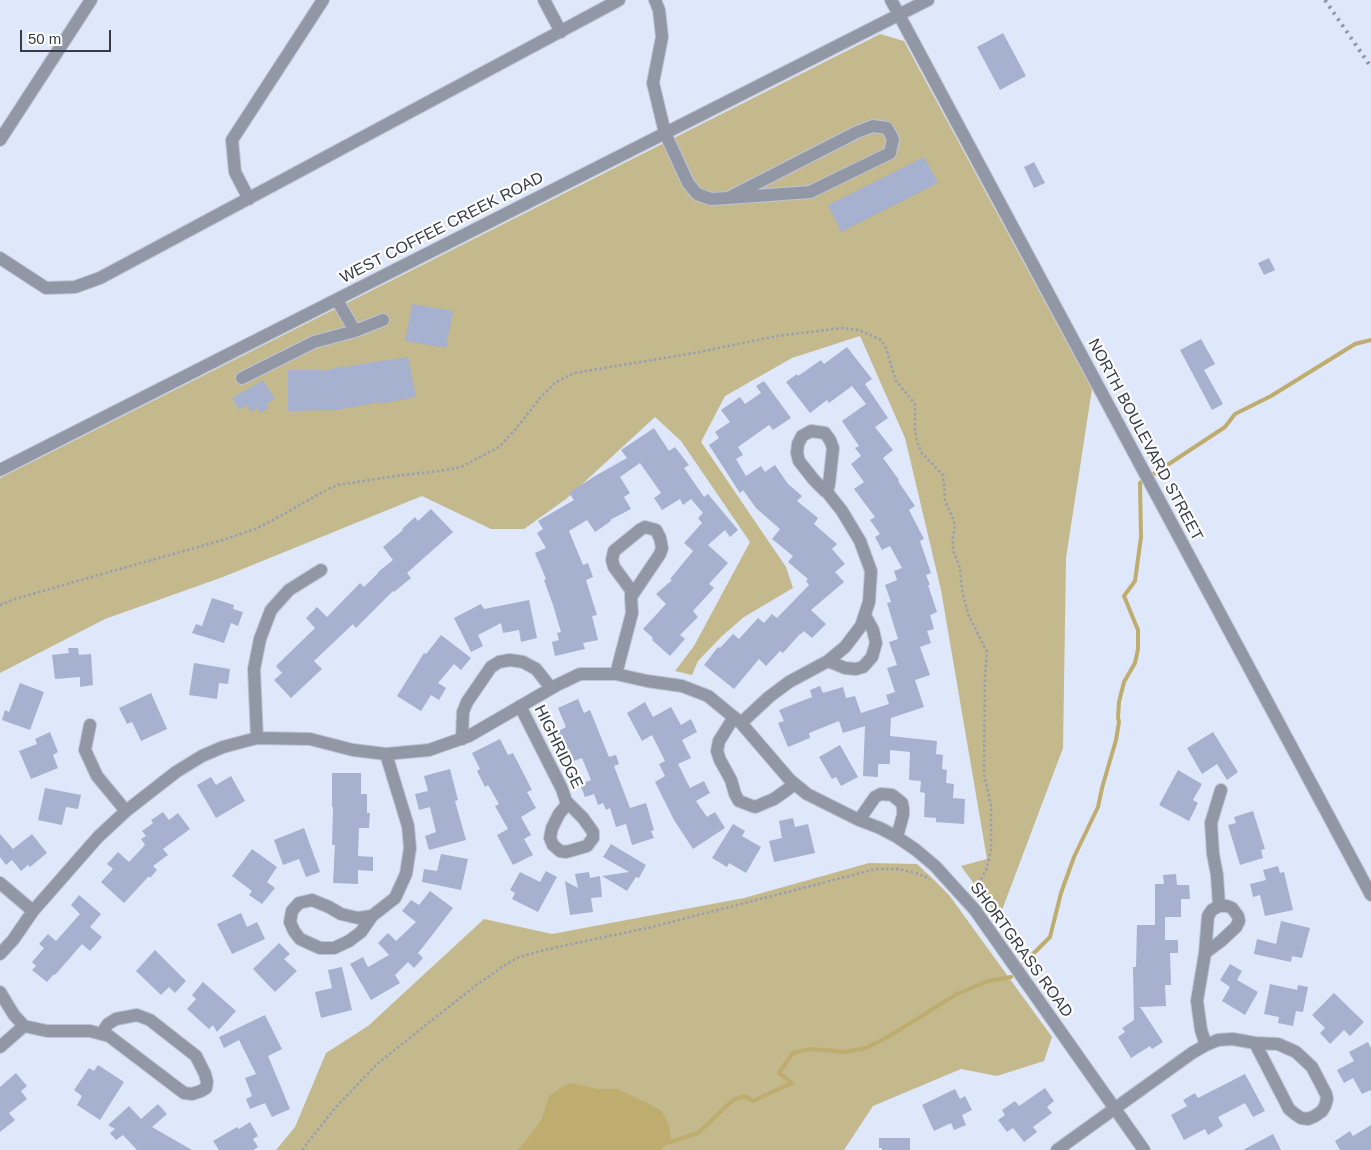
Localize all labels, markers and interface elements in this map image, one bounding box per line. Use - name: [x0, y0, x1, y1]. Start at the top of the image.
- scale bar: [22, 20, 114, 52]
- text: 50 m: [28, 30, 61, 47]
- street label: WEST COFFEE CREEK ROAD: [337, 168, 547, 288]
- street label: NORTH BOULEVARD STREET: [1083, 336, 1207, 544]
- street label: HIGHRIDGE: [529, 702, 587, 792]
- street label: SHORTGRASS ROAD: [966, 879, 1076, 1021]

